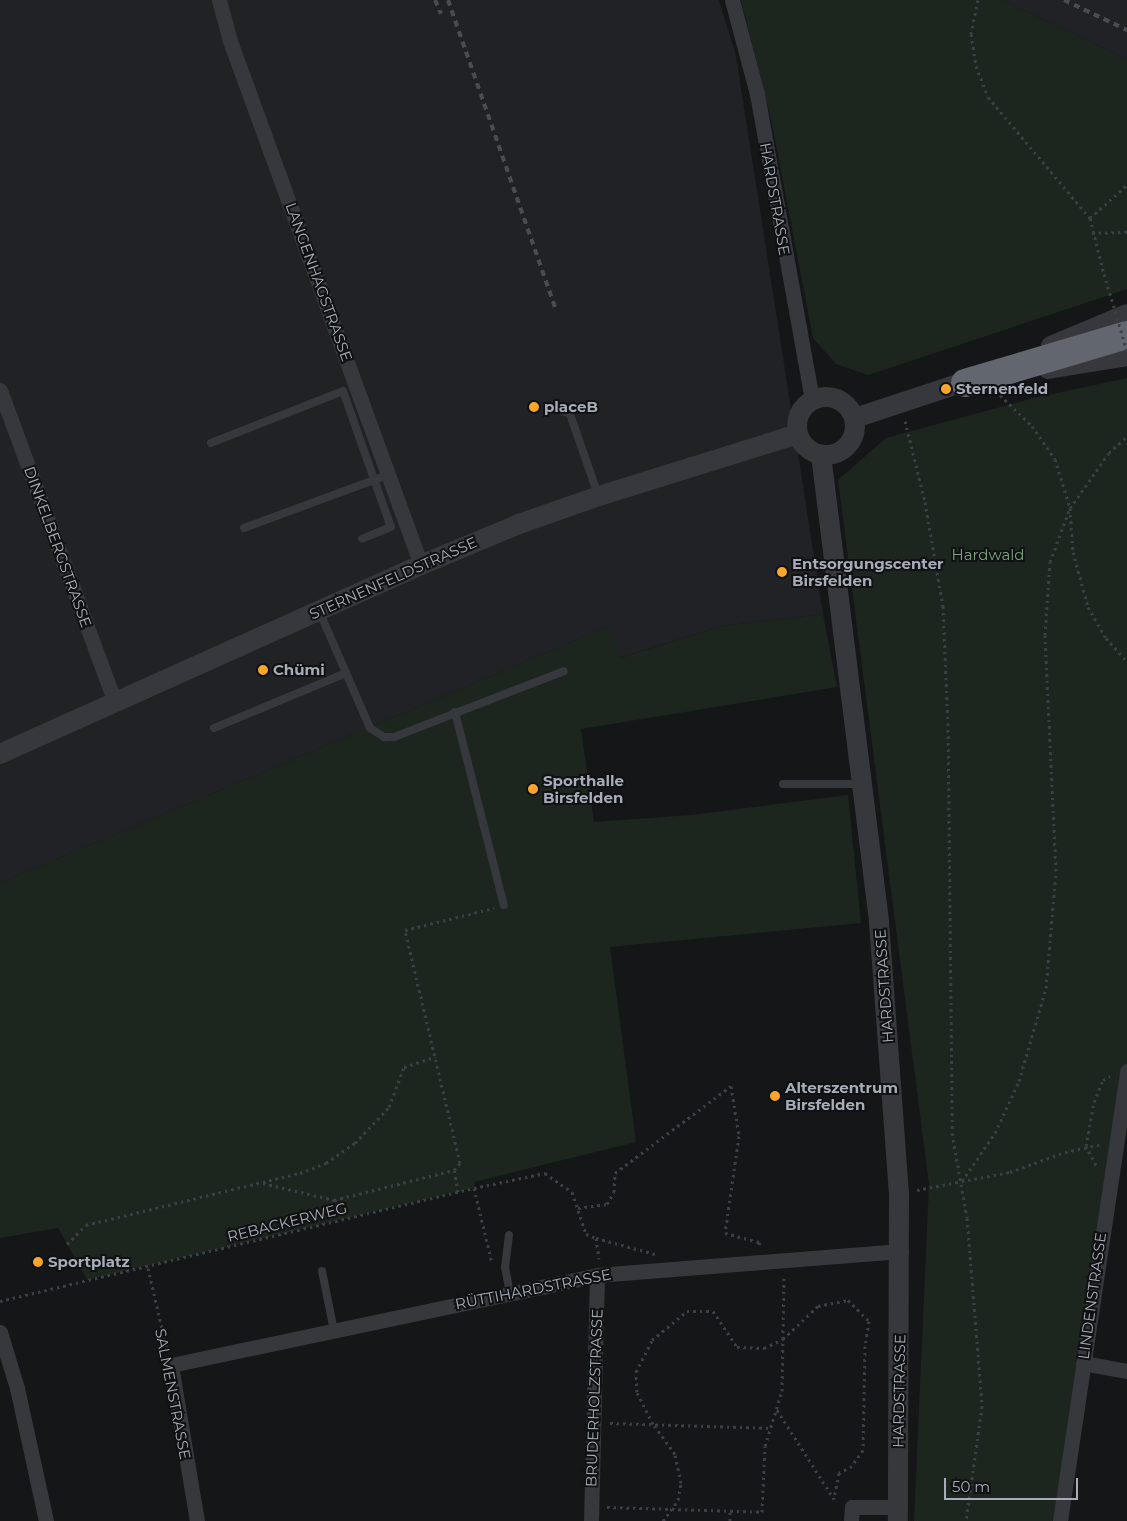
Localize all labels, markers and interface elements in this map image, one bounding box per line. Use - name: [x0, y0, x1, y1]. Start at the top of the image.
- street label: HARDSTRASSE: [756, 141, 794, 257]
- street label: LANGENHAGSTRASSE: [282, 200, 356, 364]
- place label: Sternenfeld: [956, 380, 1048, 398]
- marker: Sternenfeld: [940, 383, 952, 395]
- place label: placeB: [544, 398, 598, 416]
- marker: placeB: [528, 401, 540, 413]
- street label: DINKELBERGSTRASSE: [20, 464, 96, 630]
- street label: STERNENFELDSTRASSE: [306, 533, 480, 623]
- park label: Hardwald: [952, 546, 1024, 564]
- place label: Entsorgungscenter Birsfelden: [792, 554, 944, 589]
- marker: Entsorgungscenter Birsfelden: [776, 566, 788, 578]
- place label: Chümi: [273, 661, 325, 679]
- marker: Chümi: [257, 664, 269, 676]
- place label: Sporthalle Birsfelden: [543, 771, 624, 806]
- marker: Sporthalle Birsfelden: [527, 783, 539, 795]
- street label: HARDSTRASSE: [871, 929, 897, 1043]
- place label: Alterszentrum Birsfelden: [785, 1078, 898, 1113]
- marker: Alterszentrum Birsfelden: [769, 1090, 781, 1102]
- street label: REBACKERWEG: [225, 1198, 349, 1246]
- street label: LINDENSTRASSE: [1074, 1231, 1110, 1361]
- place label: Sportplatz: [48, 1253, 130, 1271]
- marker: Sportplatz: [32, 1256, 44, 1268]
- street label: RÜTTIHARDSTRASSE: [454, 1265, 612, 1313]
- street label: BRUDERHOLZSTRASSE: [582, 1309, 606, 1487]
- street label: SALMENSTRASSE: [151, 1327, 195, 1461]
- street label: HARDSTRASSE: [889, 1334, 909, 1448]
- scale bar: [947, 1468, 1081, 1500]
- text: 50 m: [952, 1477, 990, 1496]

